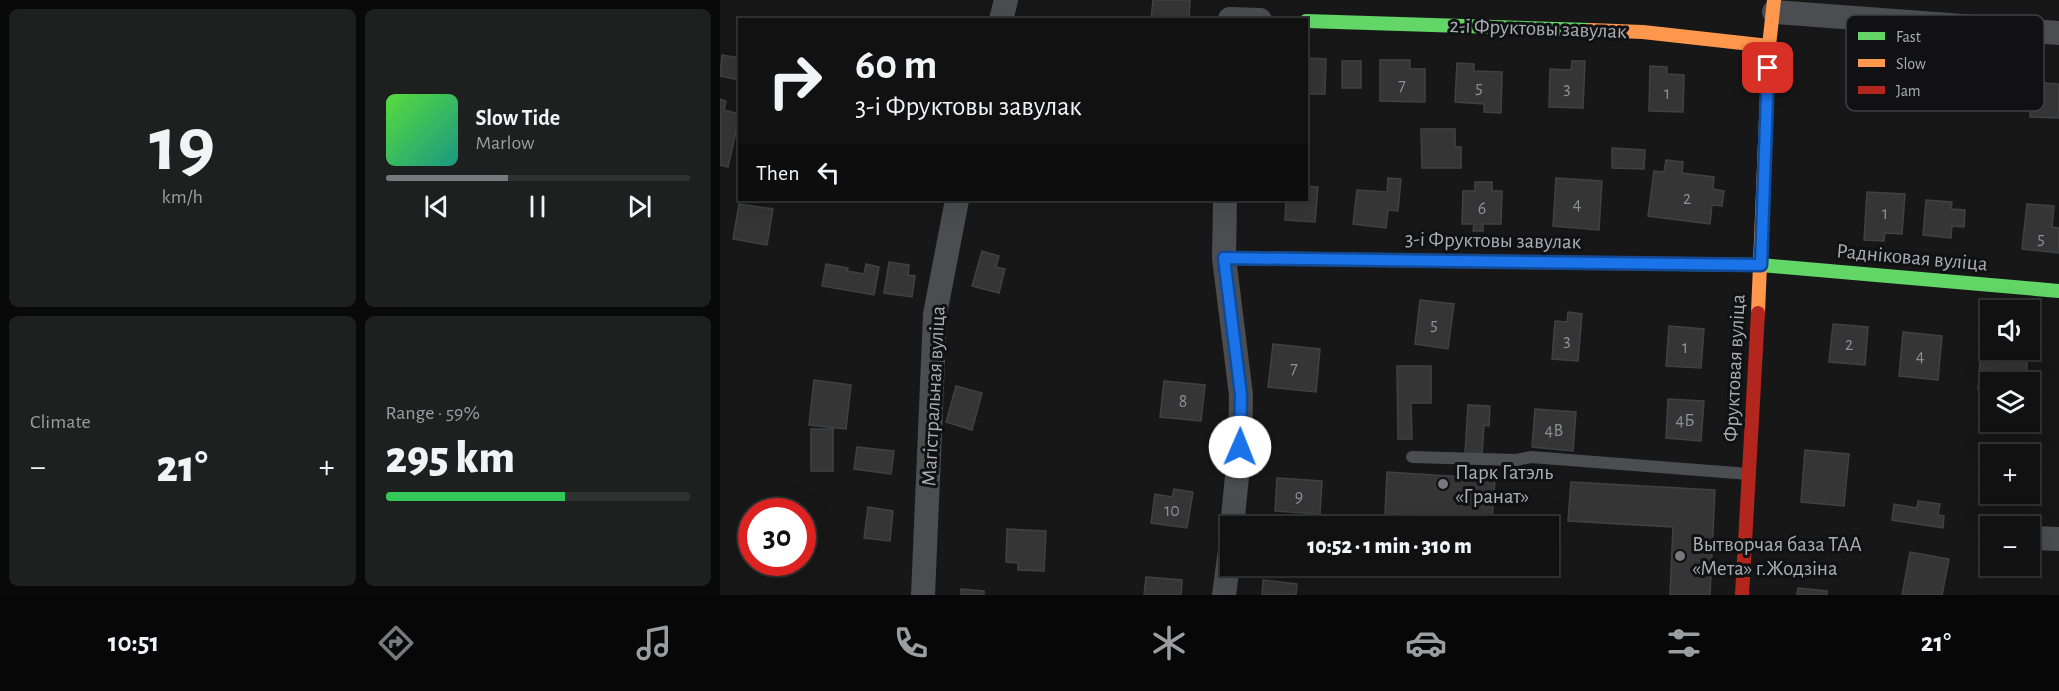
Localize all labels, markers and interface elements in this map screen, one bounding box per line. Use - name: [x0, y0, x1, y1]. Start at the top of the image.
- street label: 2-і Фруктовы завулак: [1449, 15, 1627, 42]
- legend: [1846, 15, 2044, 111]
- text: Fast: [1896, 29, 1921, 45]
- icon: right: [756, 42, 834, 120]
- pin: [1742, 42, 1793, 93]
- text: 60 m: [855, 44, 937, 86]
- icon: arrive: [1751, 51, 1784, 84]
- text: Slow: [1896, 56, 1926, 72]
- house number: 7: [1398, 77, 1406, 95]
- house number: 5: [1475, 79, 1483, 97]
- house number: 3: [1563, 80, 1571, 98]
- text: Jam: [1896, 83, 1921, 99]
- house number: 1: [1664, 85, 1670, 103]
- text: 3-і Фруктовы завулак: [855, 93, 1082, 120]
- text: 19: [149, 107, 215, 185]
- text: Slow Tide: [476, 107, 560, 129]
- text: Marlow: [476, 133, 535, 153]
- icon: left: [812, 156, 845, 189]
- text: Then: [756, 162, 800, 184]
- text: km/h: [162, 187, 203, 207]
- icon: previous: [420, 190, 453, 223]
- icon: pause: [521, 190, 554, 223]
- icon: next: [623, 190, 656, 223]
- house number: 2: [1683, 190, 1691, 208]
- house number: 4: [1573, 196, 1582, 214]
- house number: 6: [1478, 200, 1486, 218]
- house number: 1: [1882, 205, 1888, 223]
- street label: 3-і Фруктовы завулак: [1405, 228, 1582, 253]
- house number: 5: [2037, 230, 2045, 248]
- street label: Радніковая вуліца: [1835, 240, 1989, 275]
- street label: Фруктовая вуліца: [1720, 293, 1749, 442]
- map controls: [1980, 300, 2040, 576]
- button: sound: [1980, 300, 2040, 360]
- street label: Магістральная вуліца: [918, 305, 949, 487]
- house number: 5: [1430, 316, 1438, 334]
- house number: 3: [1563, 332, 1571, 350]
- house number: 2: [1845, 336, 1853, 354]
- house number: 1: [1682, 339, 1688, 357]
- house number: 4: [1916, 348, 1925, 366]
- house number: 7: [1290, 360, 1298, 378]
- button: layers: [1980, 372, 2040, 432]
- house number: 8: [1179, 393, 1187, 411]
- text: Range · 59%: [386, 403, 480, 423]
- text: Climate: [30, 412, 91, 432]
- house number: 4Б: [1676, 412, 1694, 430]
- position arrow: [1208, 415, 1272, 479]
- house number: 4В: [1545, 422, 1563, 440]
- text: 295 km: [386, 436, 515, 481]
- button: +: [1980, 444, 2040, 504]
- text: 21°: [157, 445, 208, 490]
- text: −: [30, 451, 46, 484]
- text: +: [319, 451, 334, 484]
- place label: Парк Гатэль «Гранат»: [1455, 462, 1553, 507]
- marker: Парк Гатэль «Гранат»: [1436, 477, 1450, 491]
- house number: 9: [1295, 488, 1303, 506]
- speed limit sign: 30: [738, 498, 816, 576]
- house number: 10: [1164, 502, 1180, 520]
- button: −: [1980, 516, 2040, 576]
- place label: Вытворчая база ТАА «Мета» г.Жодзіна: [1692, 534, 1862, 579]
- text: 10:52 · 1 min · 310 m: [1307, 535, 1472, 557]
- marker: Вытворчая база ТАА «Мета» г.Жодзіна: [1673, 549, 1687, 563]
- icon: directions: [375, 622, 417, 664]
- icon: music: [633, 622, 675, 664]
- icon: phone: [890, 622, 932, 664]
- icon: climate: [1148, 622, 1190, 664]
- icon: car: [1405, 622, 1447, 664]
- icon: filters: [1663, 622, 1705, 664]
- text: 10:51: [108, 629, 159, 656]
- text: 21°: [1921, 629, 1951, 656]

